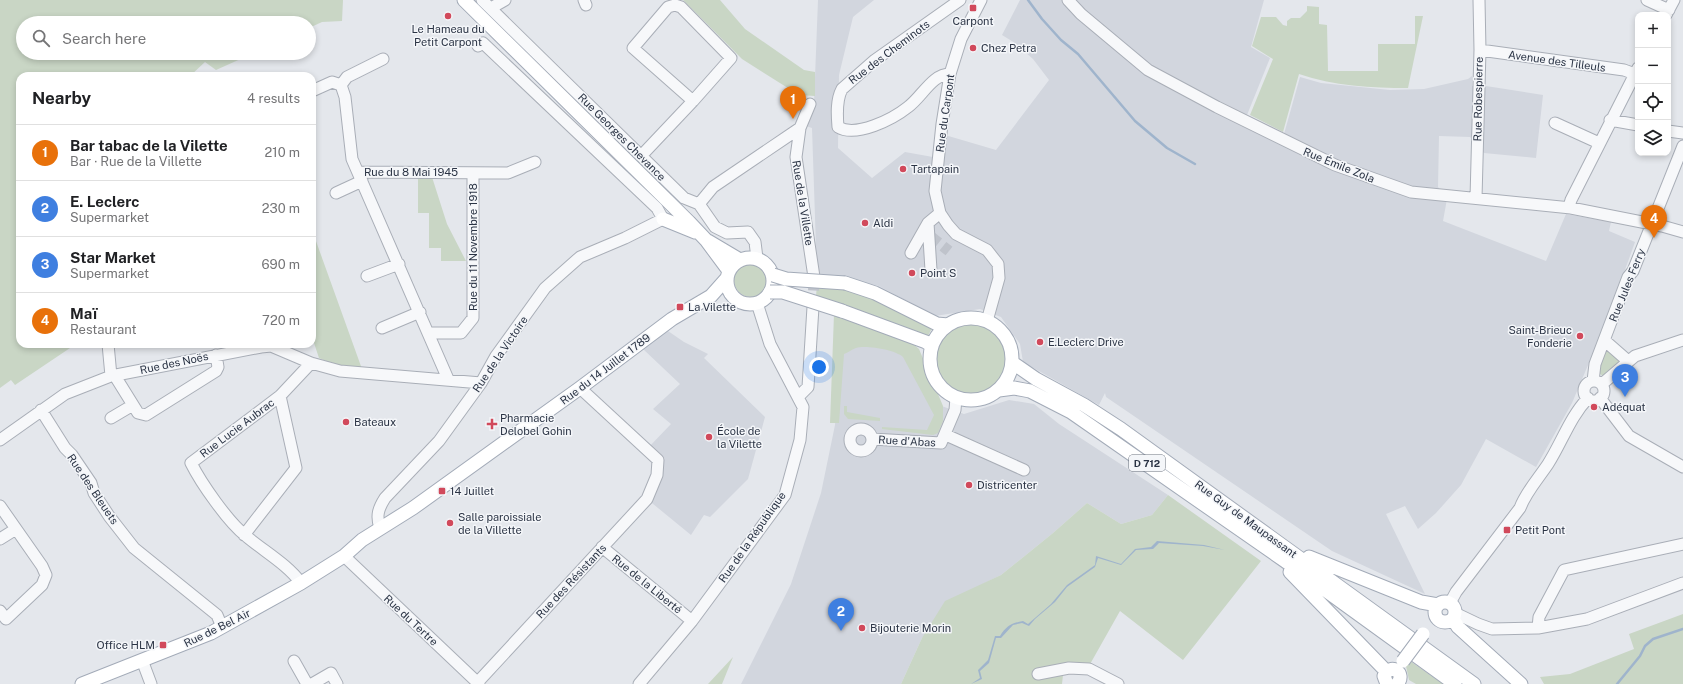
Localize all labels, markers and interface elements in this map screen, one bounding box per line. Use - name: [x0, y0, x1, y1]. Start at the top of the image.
- marker: Carpont: [968, 3, 978, 13]
- marker: Le Hameau du Petit Carpont: [443, 11, 453, 21]
- map controls: [1635, 12, 1671, 156]
- button: +: [1635, 12, 1671, 48]
- place label: Carpont: [952, 15, 994, 27]
- search box: [16, 16, 316, 60]
- street label: Rue des Cheminots: [846, 17, 932, 86]
- place label: Le Hameau du Petit Carpont: [411, 23, 485, 48]
- icon: search: [30, 27, 52, 49]
- text: Search here: [62, 30, 146, 47]
- place label: Chez Petra: [981, 42, 1036, 54]
- marker: Chez Petra: [968, 43, 978, 53]
- street label: Avenue des Tilleuls: [1508, 48, 1607, 74]
- button: −: [1635, 48, 1671, 84]
- street label: Rue Robespierre: [1471, 57, 1485, 141]
- street label: Rue du Carpont: [934, 73, 956, 153]
- button: locate: [1635, 84, 1671, 120]
- pin: 1: [780, 86, 806, 119]
- text: Nearby: [32, 88, 91, 108]
- text: 4 results: [247, 91, 300, 106]
- street label: Rue Georges Chevance: [576, 91, 668, 183]
- button: layers: [1635, 120, 1671, 156]
- text: Bar tabac de la Vilette: [70, 137, 228, 154]
- street label: Rue Émile Zola: [1302, 144, 1377, 185]
- text: 1: [42, 145, 48, 160]
- text: 210 m: [265, 145, 300, 160]
- text: Bar · Rue de la Villette: [70, 154, 202, 169]
- street label: Rue de la Villette: [790, 160, 816, 246]
- place label: Tartapain: [911, 163, 959, 175]
- marker: Tartapain: [898, 164, 908, 174]
- street label: Rue du 8 Mai 1945: [364, 166, 458, 178]
- street label: Rue du 11 Novembre 1918: [467, 183, 479, 311]
- text: E. Leclerc: [70, 193, 140, 210]
- text: 2: [41, 201, 49, 216]
- text: 230 m: [262, 201, 300, 216]
- pin: 4: [1641, 205, 1667, 238]
- text: Supermarket: [70, 210, 149, 225]
- place label: Aldi: [873, 217, 893, 229]
- marker: Aldi: [860, 218, 870, 228]
- street label: Rue Jules Ferry: [1607, 246, 1647, 323]
- text: Star Market: [70, 249, 156, 266]
- text: 3: [41, 257, 49, 272]
- text: 690 m: [262, 257, 300, 272]
- text: Supermarket: [70, 266, 149, 281]
- place label: Point S: [920, 267, 956, 279]
- marker: Point S: [907, 268, 917, 278]
- place label: La Vilette: [688, 301, 736, 313]
- marker: La Vilette: [675, 302, 685, 312]
- text: Maï: [70, 305, 98, 322]
- text: 4: [41, 313, 49, 328]
- text: 720 m: [262, 313, 300, 328]
- street label: Rue de la Victoire: [470, 314, 530, 394]
- text: Restaurant: [70, 322, 136, 337]
- place label: Saint-Brieuc Fonderie: [1509, 324, 1572, 349]
- street label: Rue du 14 Juillet 1789: [558, 331, 652, 407]
- marker: Saint-Brieuc Fonderie: [1575, 331, 1585, 341]
- place label: E.Leclerc Drive: [1048, 336, 1124, 348]
- marker: E.Leclerc Drive: [1035, 337, 1045, 347]
- street label: Rue des Noës: [139, 350, 210, 376]
- your location: [809, 357, 829, 377]
- pin: 3: [1612, 364, 1638, 397]
- street label: Rue Lucie Aubrac: [198, 396, 276, 460]
- place label: Adéquat: [1602, 401, 1646, 413]
- marker: Adéquat: [1589, 402, 1599, 412]
- place label: Pharmacie Delobel Gohin: [500, 412, 572, 437]
- place label: Bateaux: [354, 416, 396, 428]
- marker: Bateaux: [341, 417, 351, 427]
- marker: Pharmacie Delobel Gohin: [487, 419, 497, 429]
- place label: École de la Vilette: [717, 424, 762, 450]
- marker: École de la Vilette: [704, 432, 714, 442]
- street label: Rue d'Abas: [878, 434, 936, 449]
- street label: Rue des Bleuets: [65, 452, 121, 527]
- road number: D 712: [1129, 455, 1165, 471]
- street label: Rue Guy de Maupassant: [1193, 478, 1299, 560]
- place label: Districenter: [977, 479, 1037, 491]
- marker: Districenter: [964, 480, 974, 490]
- place label: 14 Juillet: [450, 485, 494, 497]
- marker: 14 Juillet: [437, 486, 447, 496]
- street label: Rue de la République: [716, 489, 788, 585]
- place label: Salle paroissiale de la Villette: [458, 511, 541, 536]
- marker: Salle paroissiale de la Villette: [445, 518, 455, 528]
- place label: Petit Pont: [1515, 524, 1565, 536]
- marker: Petit Pont: [1502, 525, 1512, 535]
- street label: Rue des Résistants: [534, 541, 609, 620]
- street label: Rue de la Liberté: [610, 552, 684, 616]
- street label: Rue du Tertre: [382, 592, 440, 648]
- pin: 2: [828, 598, 854, 631]
- street label: Rue de Bel Air: [182, 607, 252, 649]
- place label: Bijouterie Morin: [870, 622, 951, 634]
- marker: Bijouterie Morin: [857, 623, 867, 633]
- place label: Office HLM: [97, 639, 155, 651]
- marker: Office HLM: [158, 640, 168, 650]

